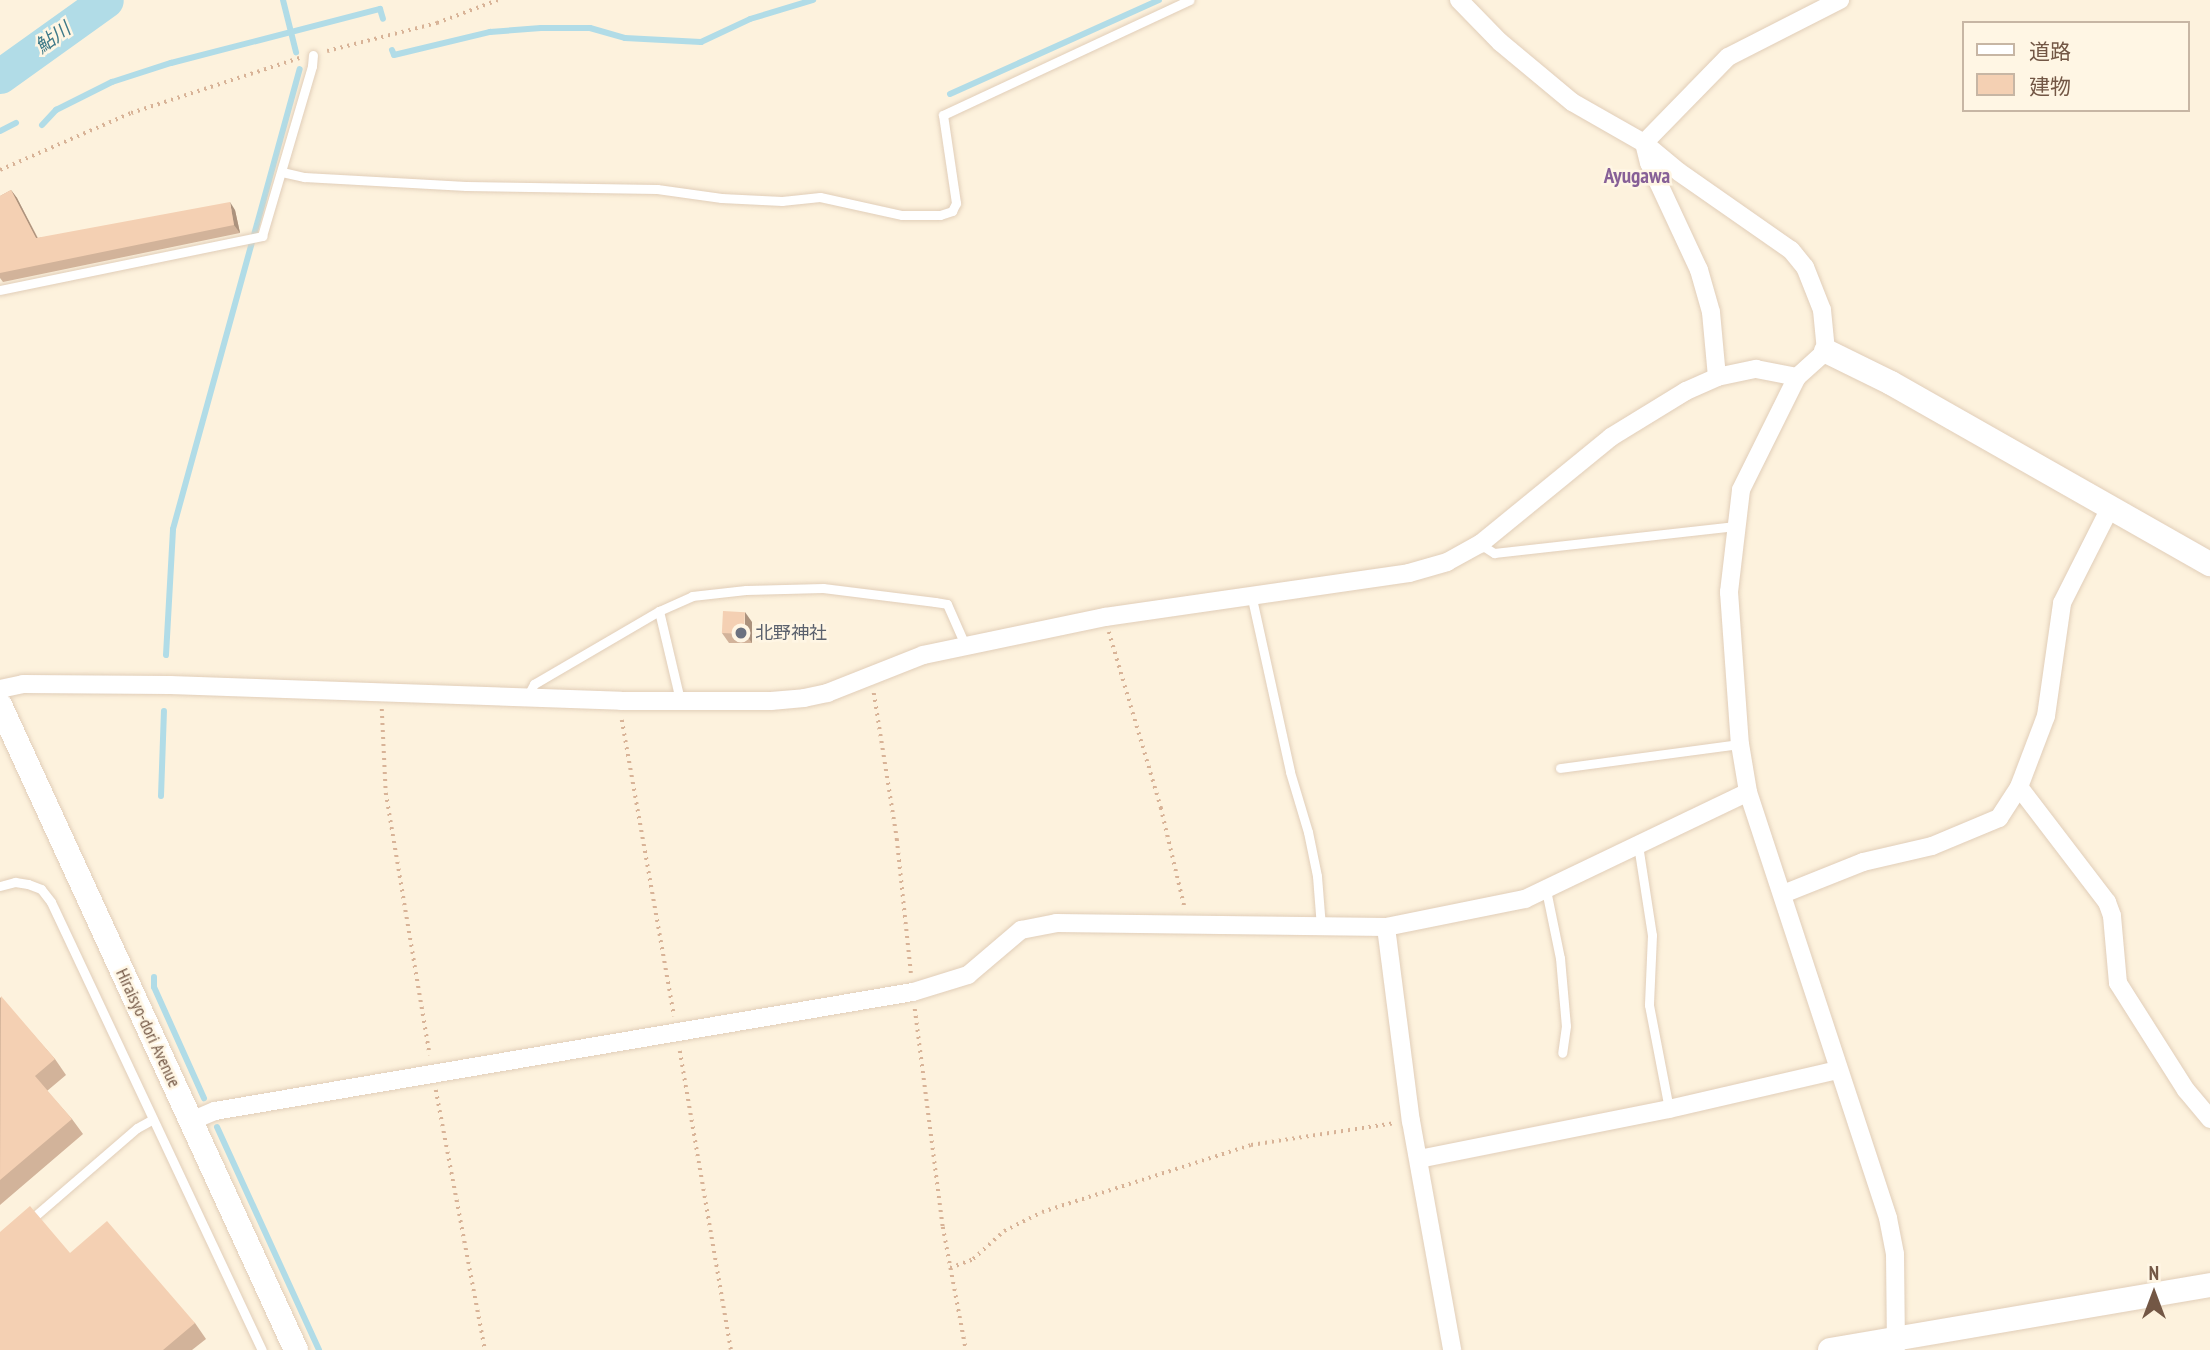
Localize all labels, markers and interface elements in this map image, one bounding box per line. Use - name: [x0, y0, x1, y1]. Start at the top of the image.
- water label: 鮎川: [31, 18, 75, 58]
- legend: [1962, 21, 2189, 112]
- text: 道路: [2029, 38, 2071, 65]
- text: 建物: [2029, 73, 2071, 100]
- district label: Ayugawa: [1604, 163, 1670, 189]
- place label: 北野神社: [755, 622, 827, 644]
- marker: 北野神社: [733, 625, 749, 641]
- street label: Hiraisyo-dori Avenue: [111, 965, 185, 1091]
- north arrow: [2119, 1259, 2189, 1329]
- text: N: [2149, 1261, 2159, 1285]

